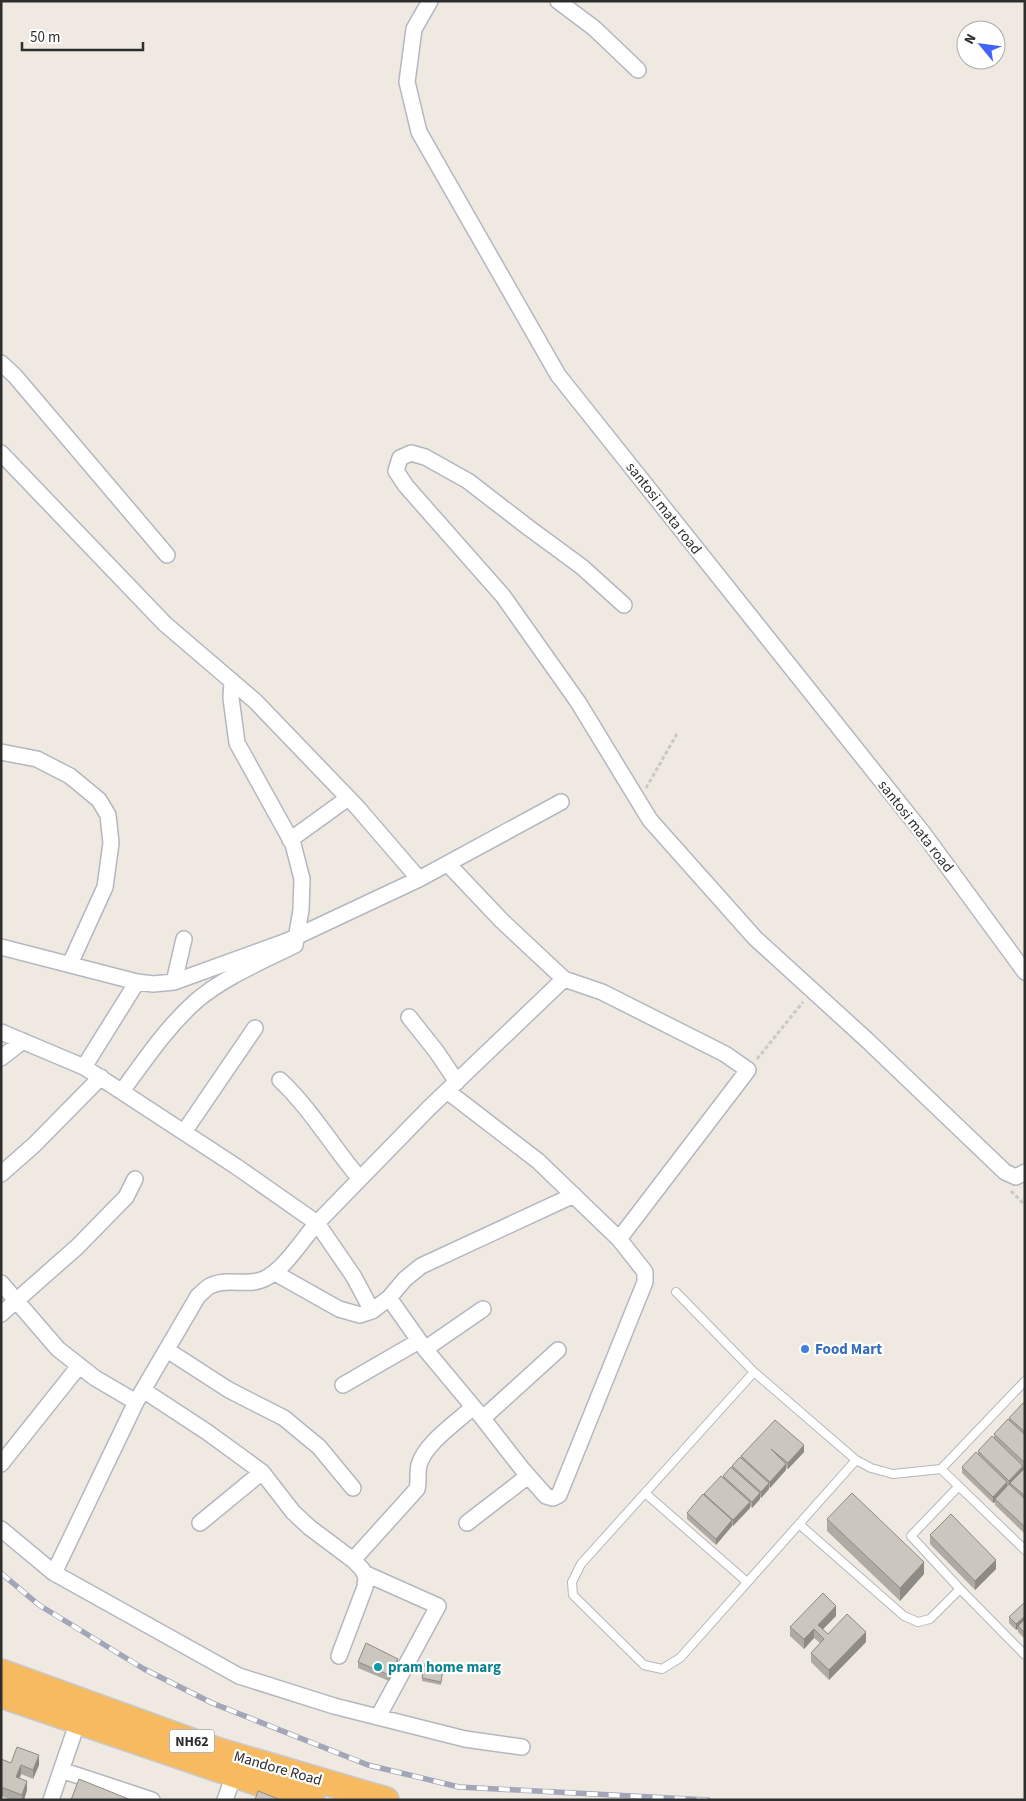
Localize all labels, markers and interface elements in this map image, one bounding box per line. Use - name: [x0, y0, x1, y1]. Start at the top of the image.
- scale bar: [22, 20, 144, 52]
- north arrow: [956, 20, 1006, 70]
- text: 50 m: [30, 27, 60, 48]
- text: N: [960, 30, 982, 48]
- street label: santosi mata road: [621, 458, 706, 559]
- street label: santosi mata road: [873, 776, 958, 877]
- place label: Food Mart: [815, 1339, 882, 1360]
- marker: Food Mart: [799, 1343, 811, 1355]
- place label: pram home marg: [388, 1657, 501, 1678]
- marker: pram home marg: [372, 1661, 384, 1673]
- road number: NH62: [170, 1730, 214, 1752]
- street label: Mandore Road: [231, 1746, 324, 1791]

